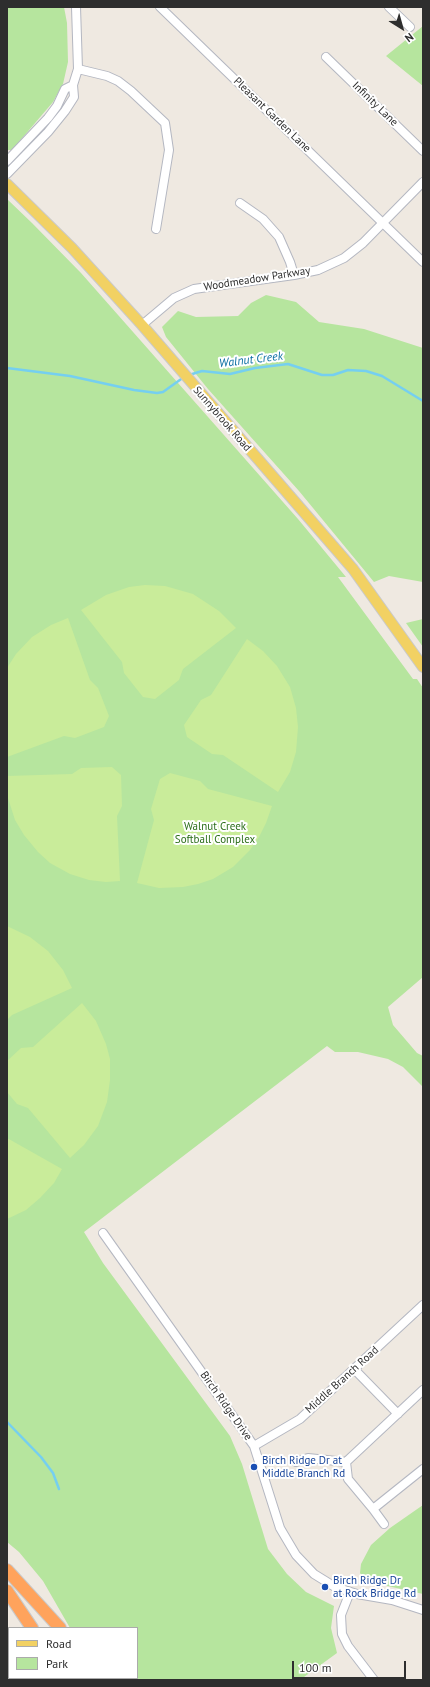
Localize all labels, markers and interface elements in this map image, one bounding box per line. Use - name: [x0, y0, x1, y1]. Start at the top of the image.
- north arrow: [382, 8, 422, 48]
- text: N: [402, 30, 416, 45]
- street label: Pleasant Garden Lane: [231, 75, 313, 155]
- street label: Infinity Lane: [349, 79, 401, 129]
- street label: Woodmeadow Parkway: [203, 264, 311, 294]
- water label: Walnut Creek: [218, 349, 284, 371]
- street label: Sunnybrook Road: [190, 384, 254, 454]
- park label: Walnut Creek Softball Complex: [175, 820, 255, 846]
- street label: Middle Branch Road: [303, 1344, 381, 1416]
- street label: Birch Ridge Drive: [197, 1369, 255, 1443]
- place label: Birch Ridge Dr at Middle Branch Rd: [262, 1454, 345, 1480]
- marker: Birch Ridge Dr at Middle Branch Rd: [249, 1462, 259, 1472]
- place label: Birch Ridge Dr at Rock Bridge Rd: [333, 1574, 416, 1600]
- marker: Birch Ridge Dr at Rock Bridge Rd: [320, 1582, 330, 1592]
- legend: [8, 1627, 138, 1679]
- text: Road: [46, 1636, 71, 1651]
- scale bar: [294, 1653, 408, 1679]
- text: Park: [46, 1656, 68, 1671]
- text: 100 m: [299, 1660, 332, 1675]

